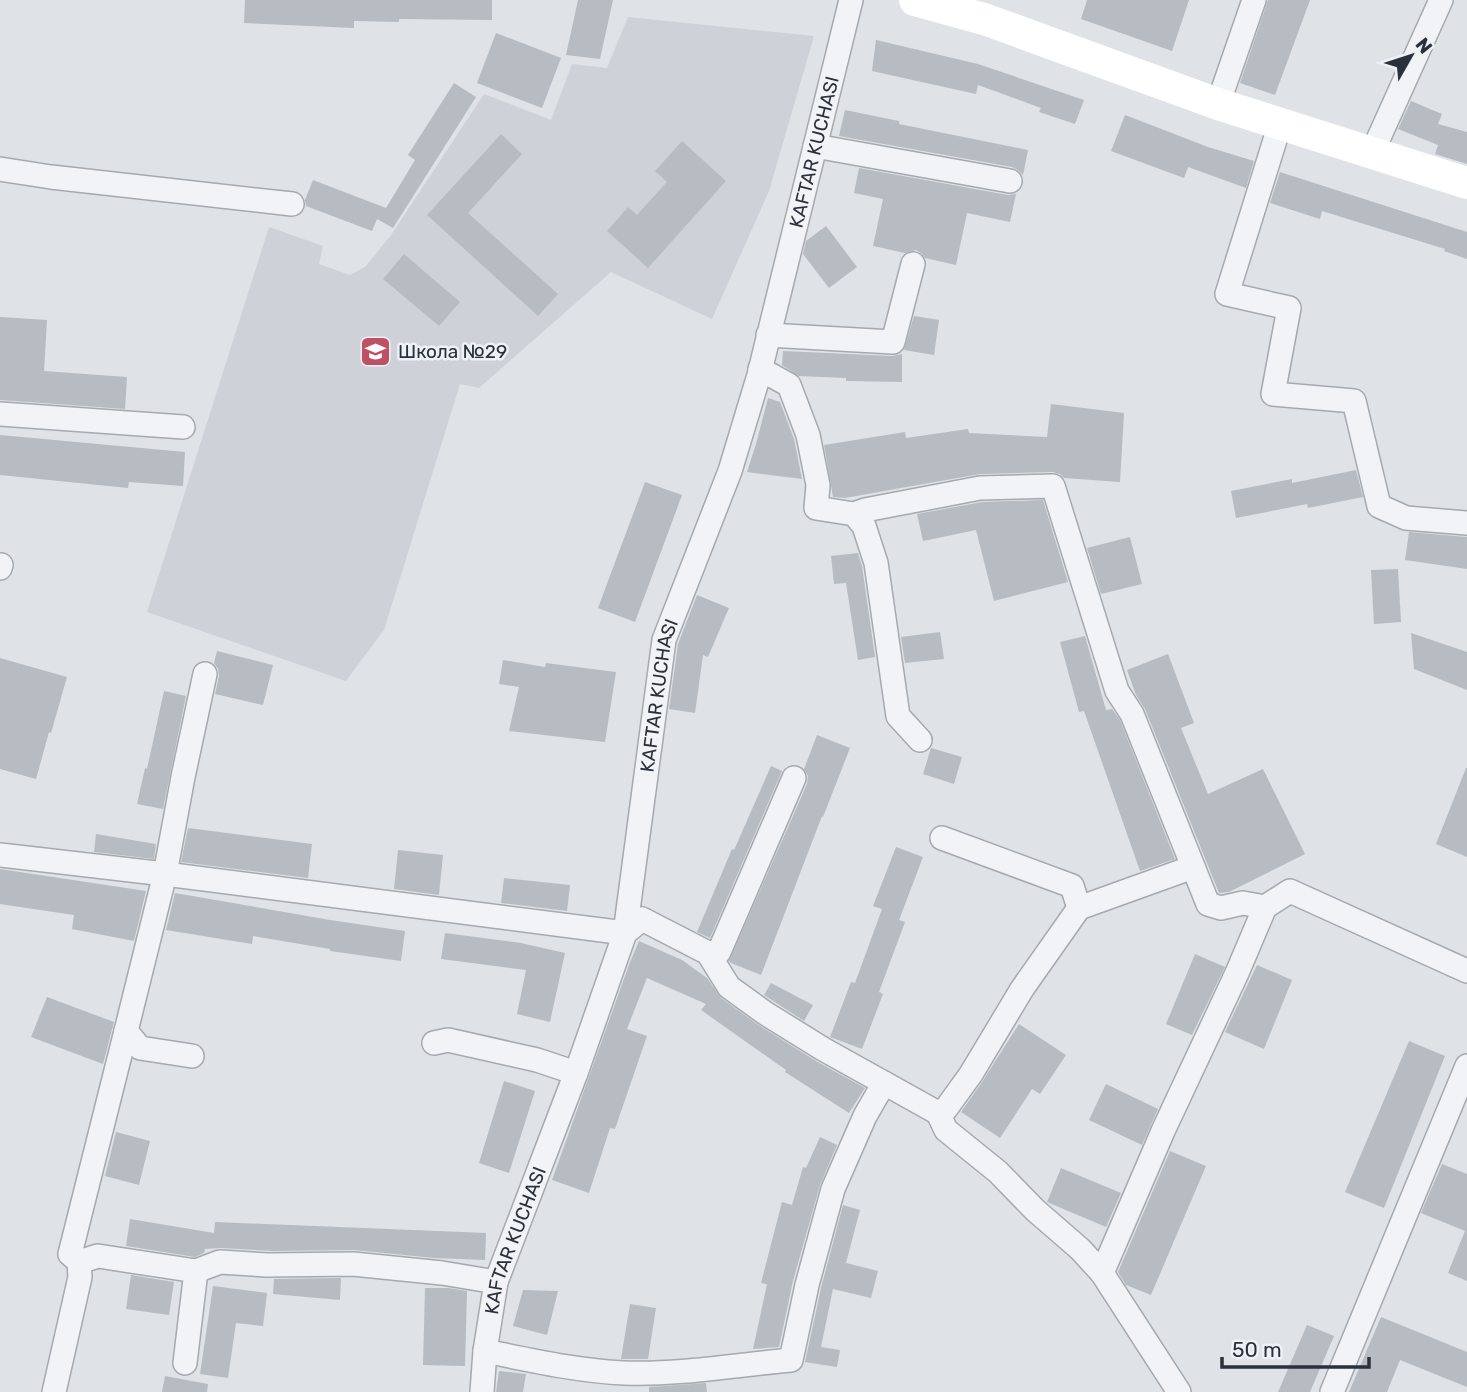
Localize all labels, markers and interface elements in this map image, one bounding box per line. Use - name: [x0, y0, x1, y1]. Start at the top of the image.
- north arrow: [1376, 21, 1446, 91]
- text: N: [1411, 33, 1437, 58]
- street label: KAFTAR KUCHASI: [784, 74, 843, 230]
- school or university icon: Школа №29: [358, 334, 392, 368]
- place label: Школа №29: [398, 340, 507, 363]
- street label: KAFTAR KUCHASI: [635, 615, 683, 774]
- street label: KAFTAR KUCHASI: [480, 1163, 551, 1316]
- scale bar: [1222, 1326, 1369, 1370]
- text: 50 m: [1232, 1337, 1282, 1362]

